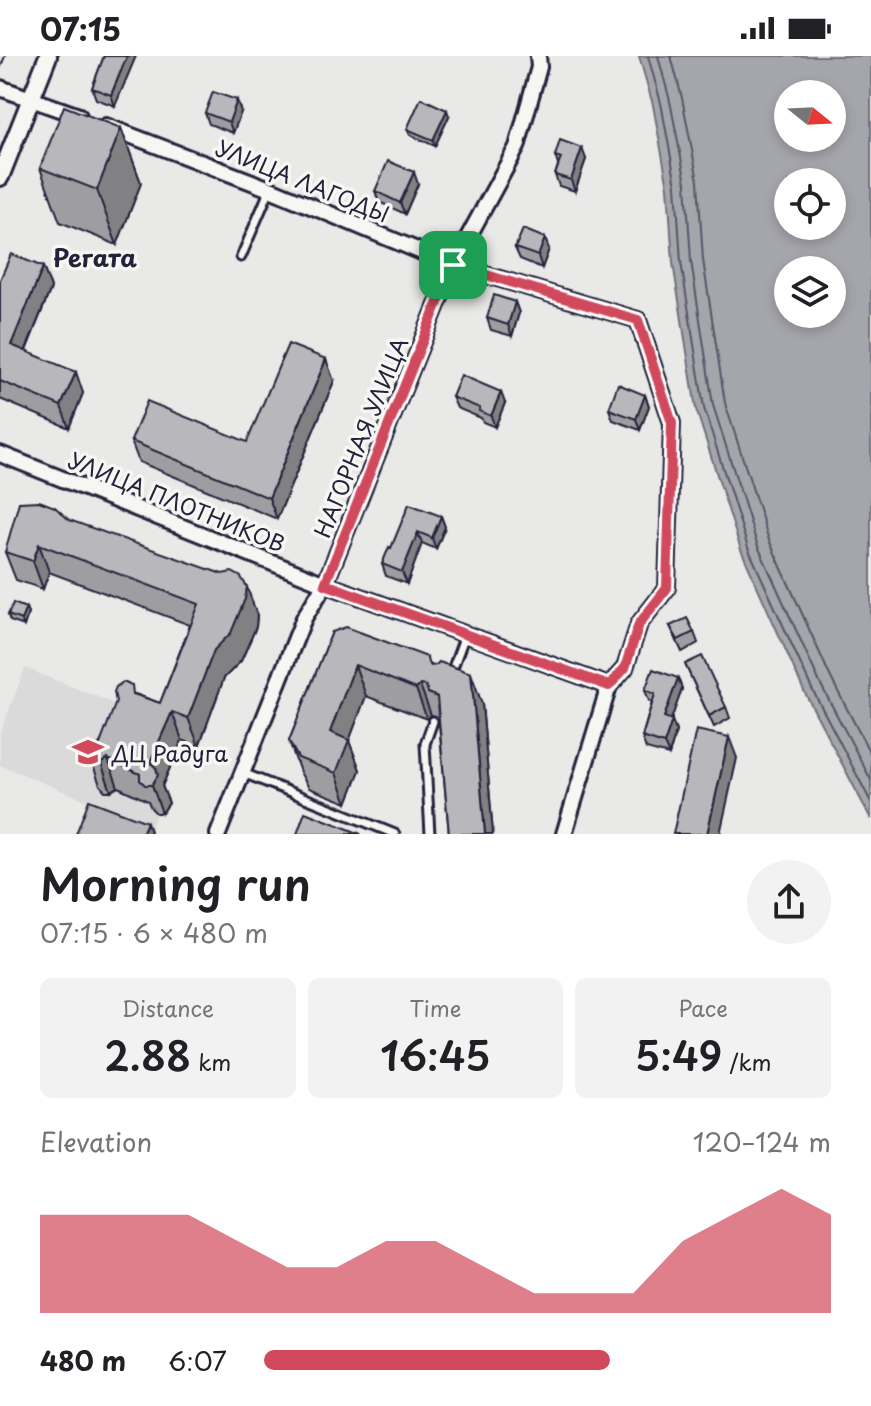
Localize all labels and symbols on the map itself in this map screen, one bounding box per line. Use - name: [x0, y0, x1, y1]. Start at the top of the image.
- north arrow: [774, 80, 846, 152]
- street label: УЛИЦА ЛАГОДЫ: [211, 130, 395, 230]
- pin: [419, 231, 487, 299]
- district label: Регата: [53, 239, 137, 275]
- street label: НАГОРНАЯ УЛИЦА: [305, 332, 415, 542]
- street label: УЛИЦА ПЛОТНИКОВ: [64, 442, 290, 560]
- school or university icon: ДЦ Радуга: [71, 735, 105, 769]
- place label: ДЦ Радуга: [111, 736, 228, 769]

